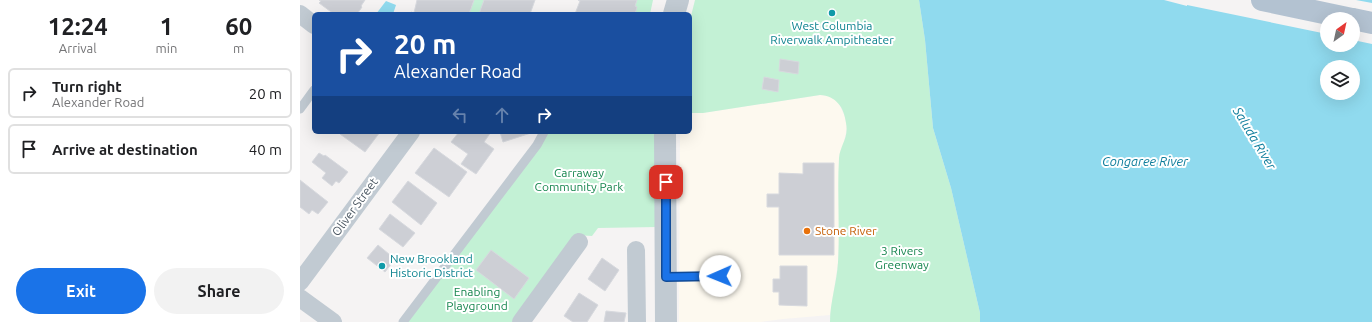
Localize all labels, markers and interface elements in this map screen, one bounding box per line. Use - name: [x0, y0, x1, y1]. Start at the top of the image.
- marker: West Columbia Riverwalk Ampitheater: [827, 8, 837, 18]
- north arrow: [1320, 12, 1360, 52]
- map controls: [1320, 12, 1360, 100]
- text: 12:24: [48, 13, 108, 40]
- text: 1: [160, 13, 173, 40]
- text: 60: [225, 13, 252, 40]
- place label: West Columbia Riverwalk Ampitheater: [770, 19, 894, 46]
- icon: right: [328, 28, 380, 80]
- text: 20 m: [394, 28, 456, 59]
- text: Arrival: [59, 41, 97, 55]
- text: min: [156, 41, 177, 55]
- text: m: [233, 41, 244, 55]
- button: layers: [1320, 60, 1360, 100]
- text: Alexander Road: [394, 61, 522, 81]
- text: Turn right: [52, 78, 122, 95]
- icon: right: [18, 82, 40, 104]
- text: 20 m: [249, 85, 282, 102]
- text: Alexander Road: [52, 95, 144, 109]
- water label: Saluda River: [1230, 103, 1280, 173]
- icon: left: [449, 104, 471, 126]
- icon: ahead: [491, 104, 513, 126]
- icon: right: [533, 104, 555, 126]
- icon: arrive: [18, 138, 40, 160]
- text: Arrive at destination: [52, 141, 198, 158]
- text: 40 m: [249, 141, 282, 158]
- water label: Congaree River: [1102, 154, 1189, 168]
- pin: [649, 165, 683, 199]
- park label: Carraway Community Park: [535, 166, 623, 193]
- icon: arrive: [655, 171, 677, 193]
- street label: Oliver Street: [329, 175, 380, 238]
- place label: Stone River: [815, 224, 877, 237]
- marker: Stone River: [802, 226, 812, 236]
- park label: 3 Rivers Greenway: [875, 244, 929, 271]
- place label: New Brookland Historic District: [390, 252, 473, 279]
- position arrow: [699, 255, 741, 297]
- marker: New Brookland Historic District: [377, 261, 387, 271]
- button: Exit: [16, 268, 146, 314]
- button: Share: [154, 268, 284, 314]
- park label: Enabling Playground: [446, 285, 508, 312]

